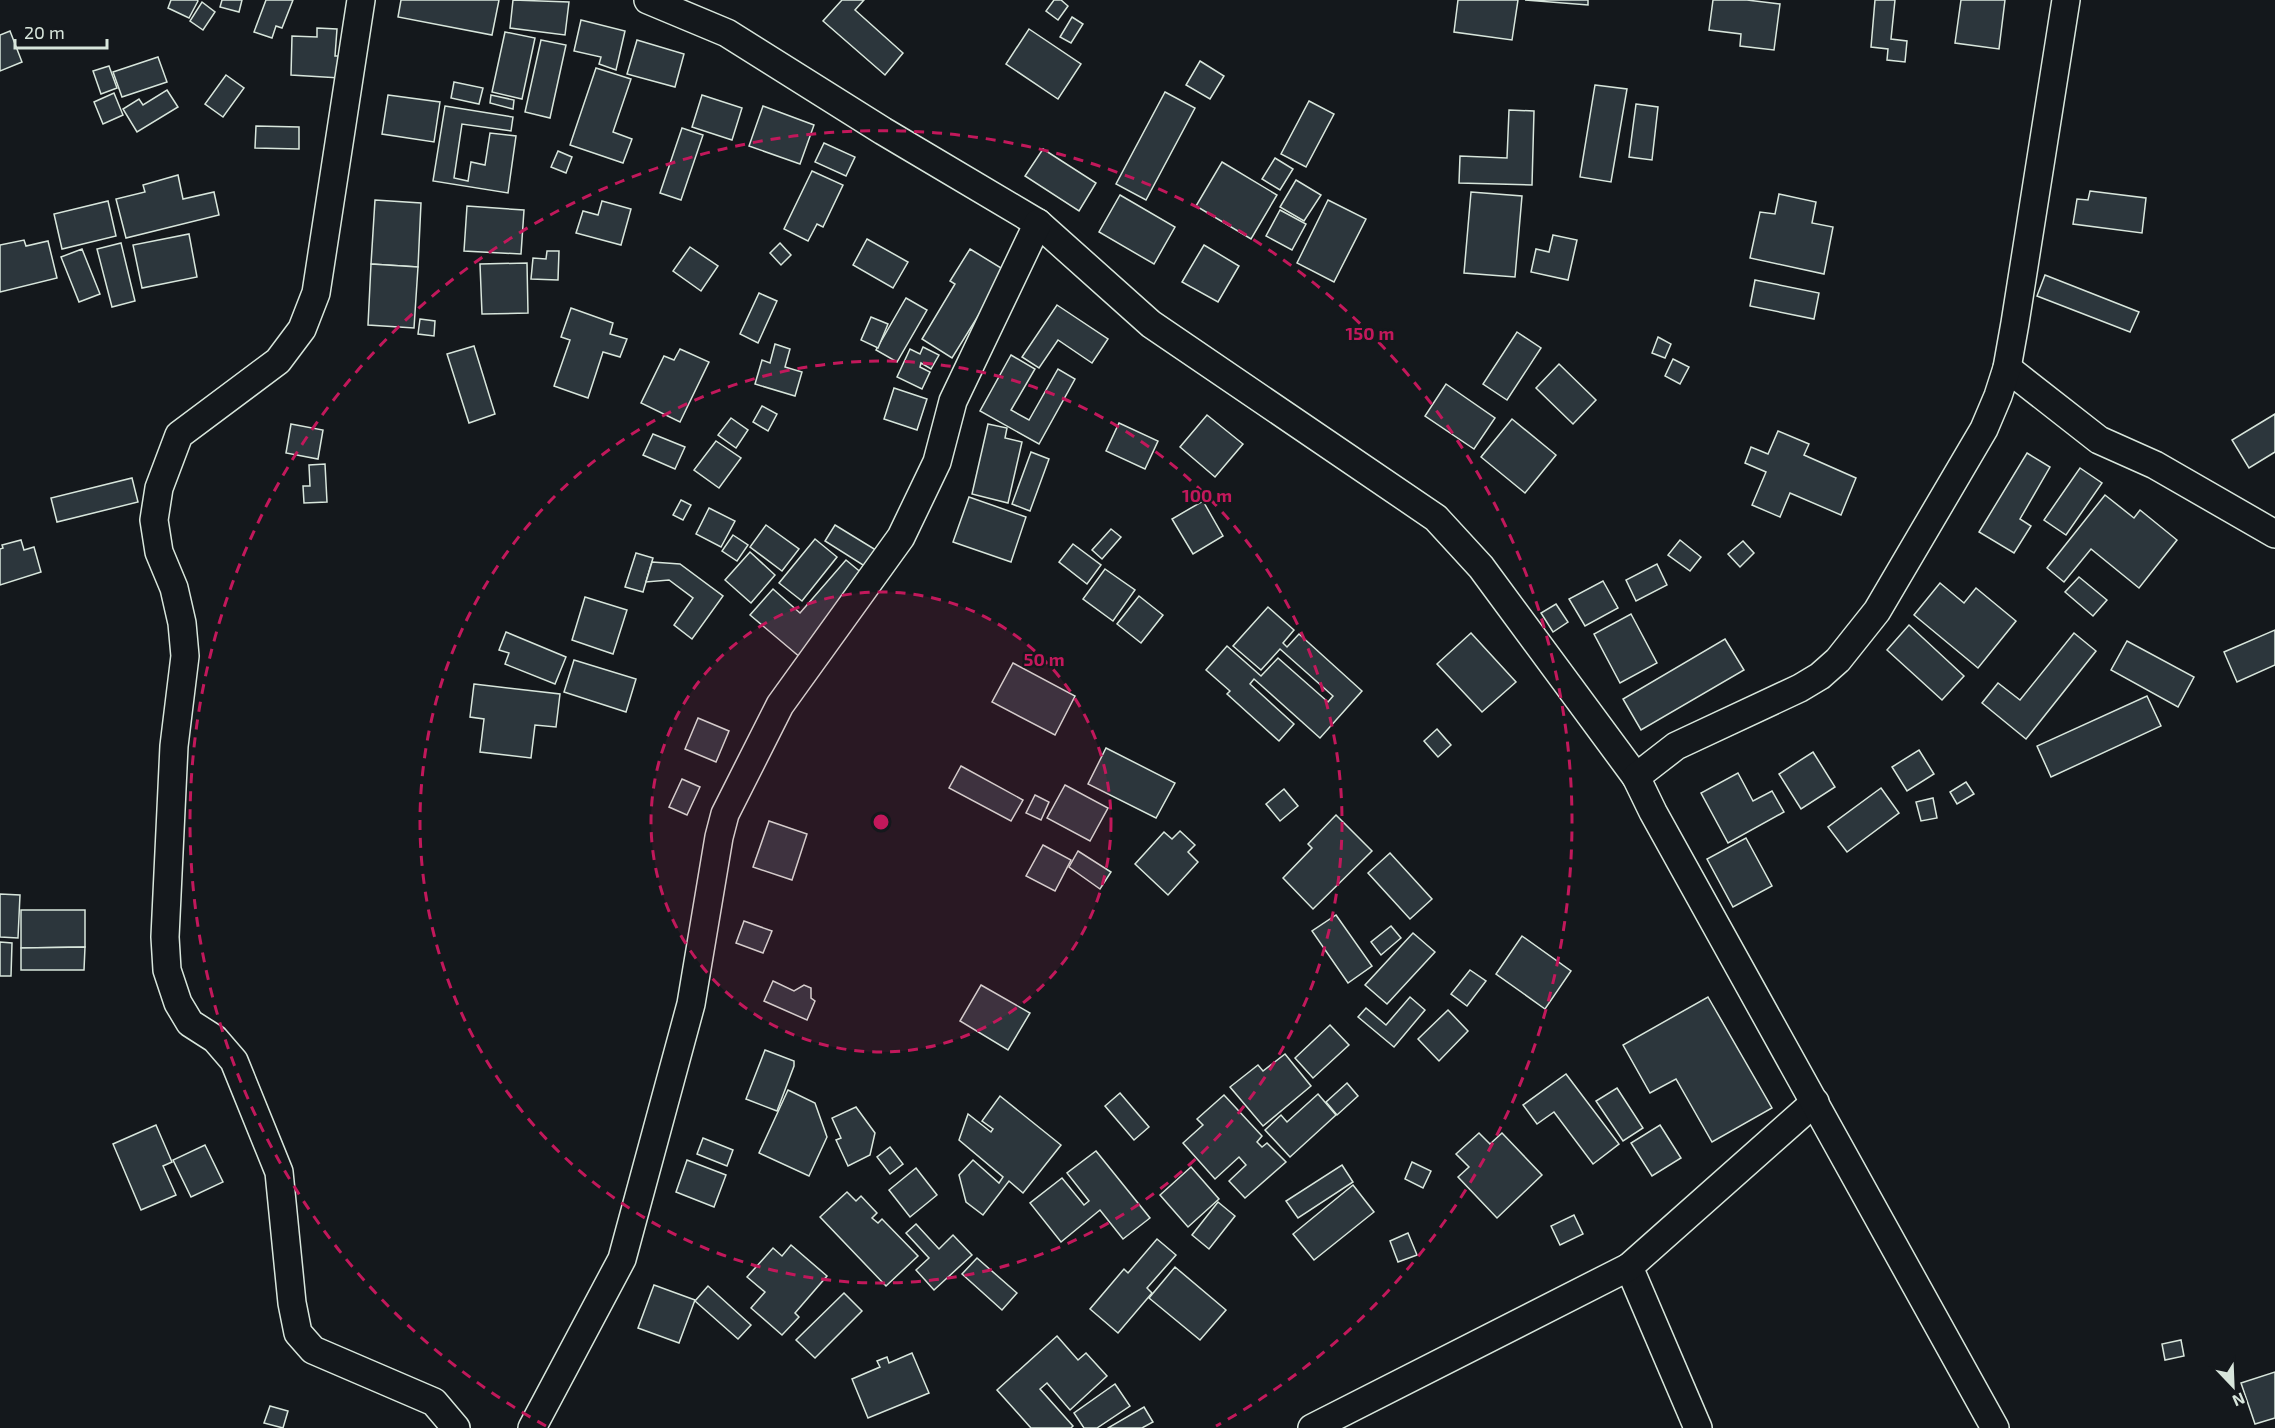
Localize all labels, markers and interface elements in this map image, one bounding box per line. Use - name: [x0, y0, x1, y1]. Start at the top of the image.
- scale bar: [15, 12, 106, 50]
- text: 20 m: [24, 21, 65, 43]
- text: 150 m: [1346, 322, 1394, 344]
- text: 100 m: [1182, 484, 1232, 506]
- text: 50 m: [1023, 648, 1065, 670]
- centre of rings: [871, 812, 891, 832]
- north arrow: [2203, 1356, 2263, 1416]
- text: N: [2230, 1389, 2248, 1411]

